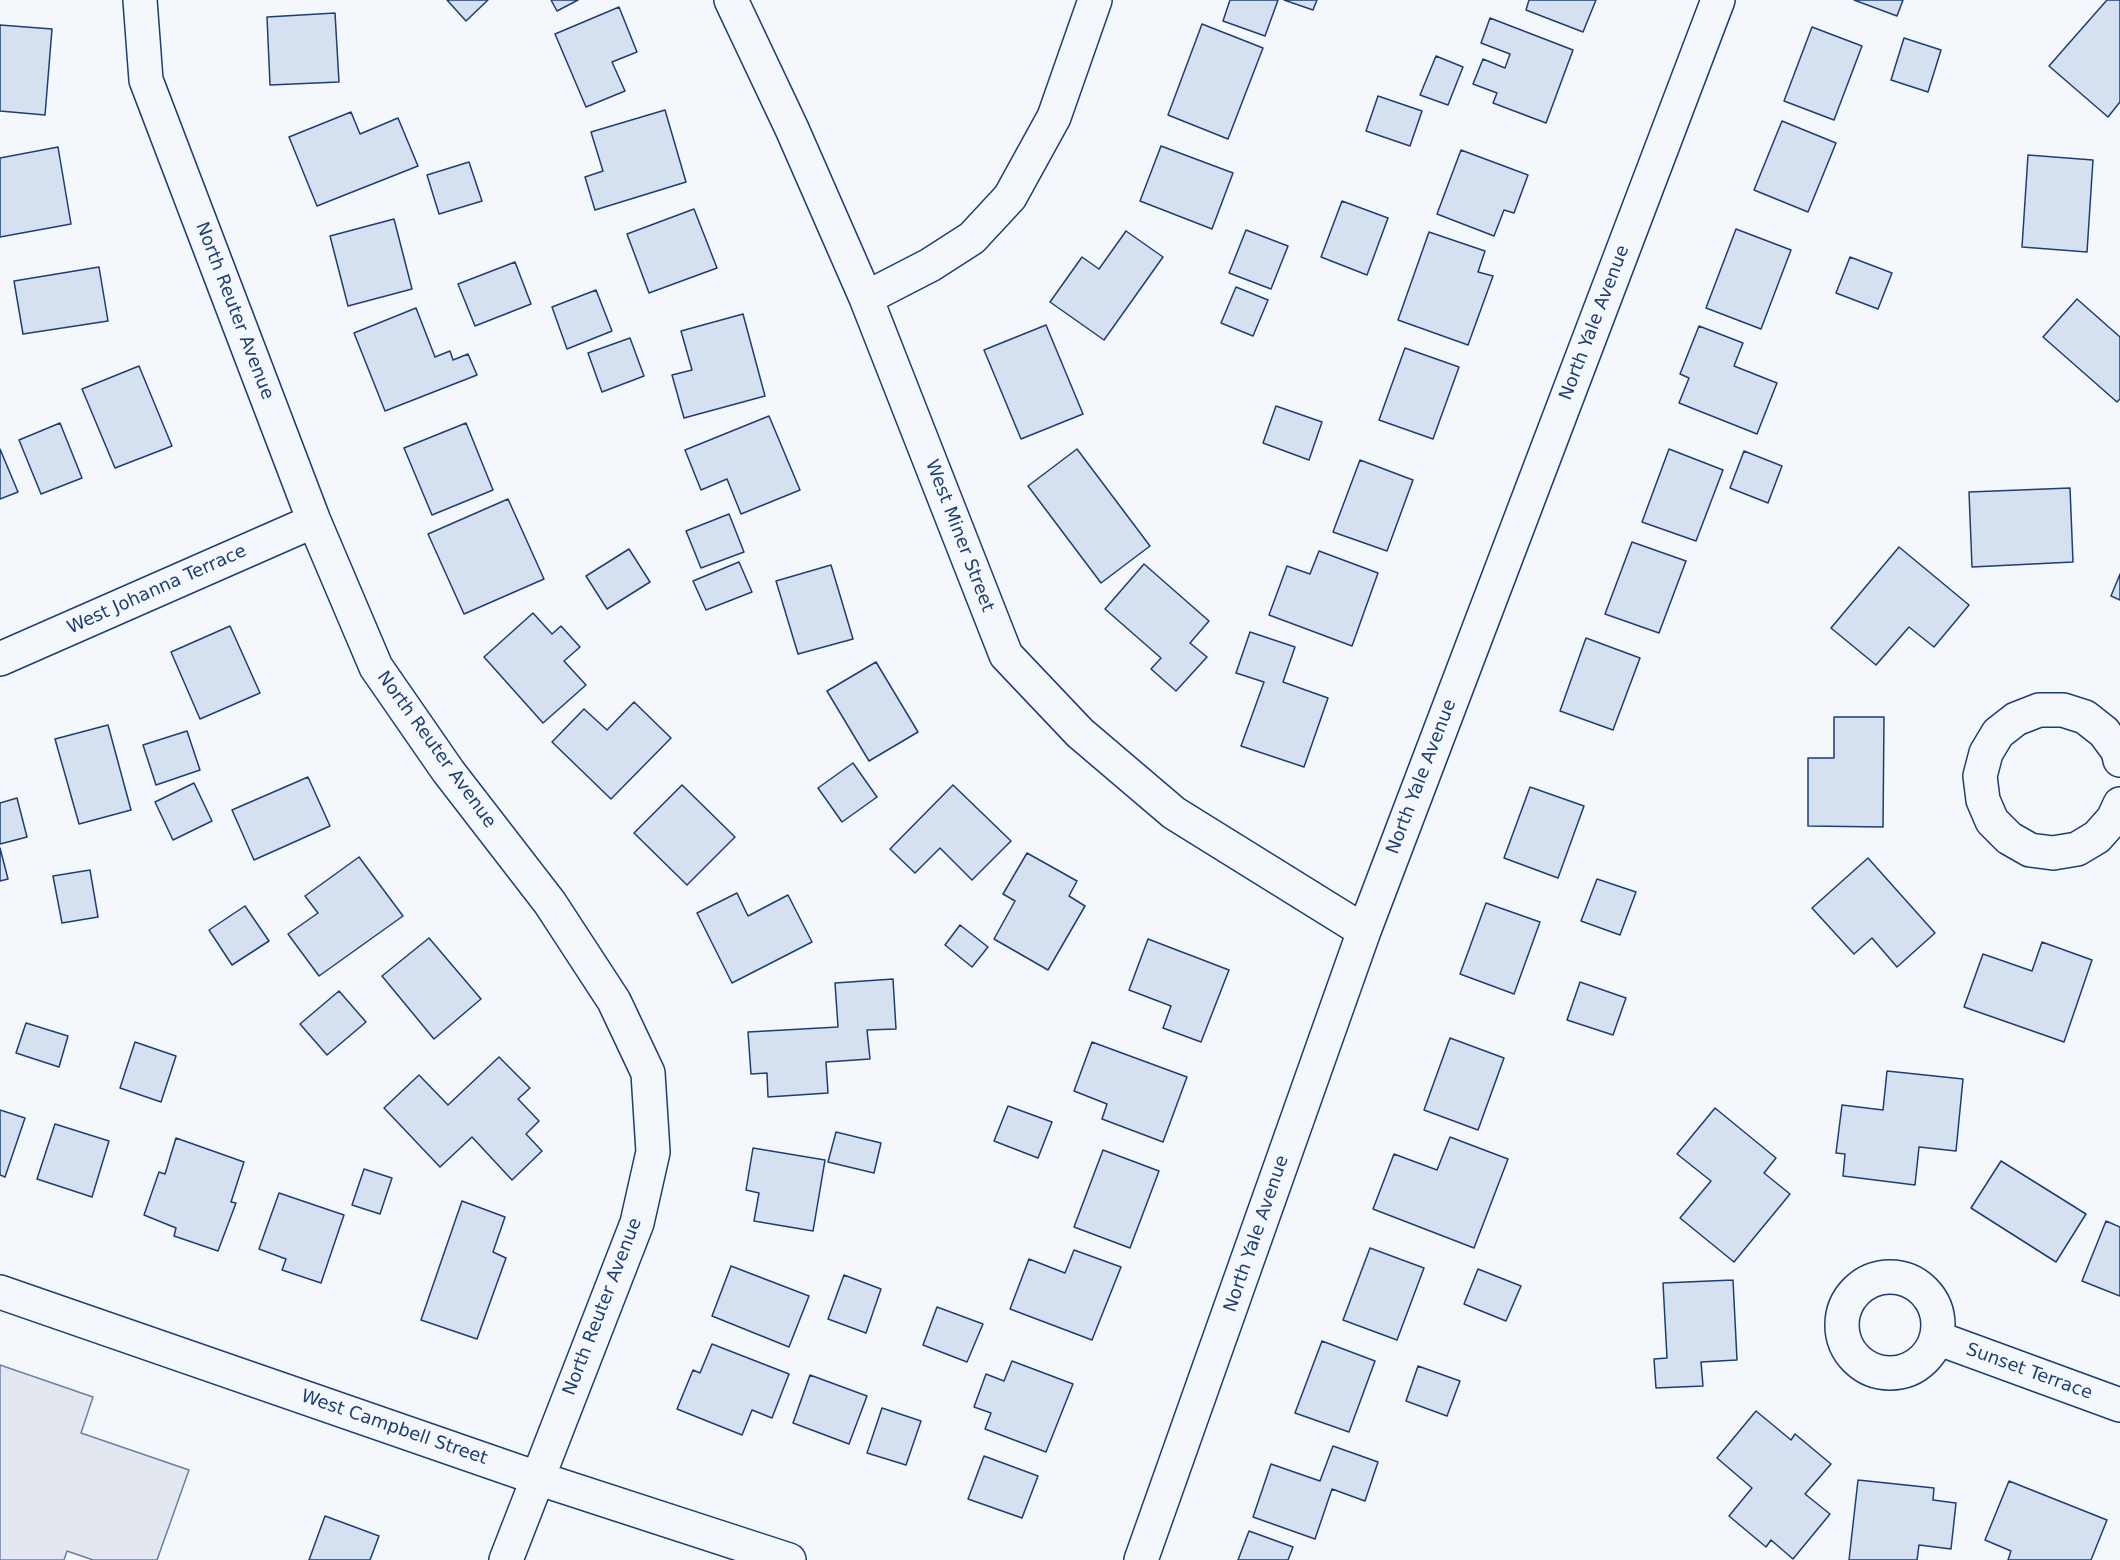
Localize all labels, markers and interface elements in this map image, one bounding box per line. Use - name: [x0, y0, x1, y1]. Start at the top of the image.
- street label: North Reuter Avenue: [190, 219, 278, 403]
- street label: North Yale Avenue: [1555, 242, 1635, 404]
- street label: West Miner Street: [920, 457, 998, 615]
- street label: West Johanna Terrace: [64, 541, 250, 639]
- street label: North Reuter Avenue: [372, 667, 500, 833]
- street label: North Yale Avenue: [1382, 696, 1462, 858]
- street label: North Yale Avenue: [1220, 1153, 1294, 1315]
- street label: North Reuter Avenue: [559, 1215, 647, 1399]
- street label: Sunset Terrace: [1963, 1339, 2095, 1405]
- street label: West Campbell Street: [298, 1386, 490, 1470]

